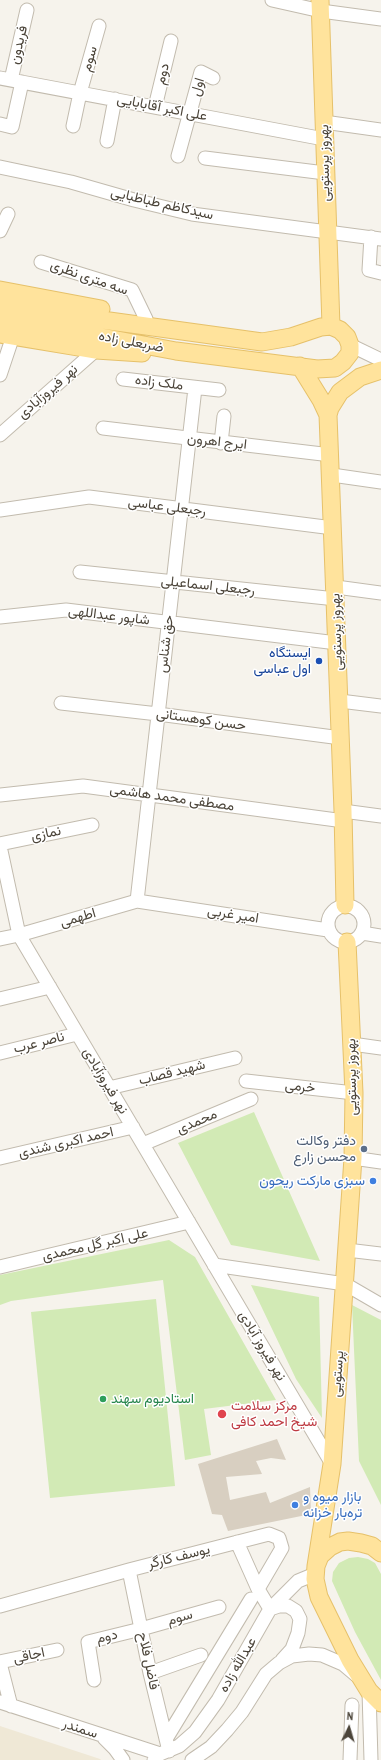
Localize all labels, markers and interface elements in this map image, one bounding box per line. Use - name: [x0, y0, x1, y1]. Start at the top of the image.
- street label: فریدون: [6, 24, 32, 66]
- street label: سوم: [78, 44, 102, 74]
- street label: دوم: [152, 62, 174, 86]
- street label: اول: [187, 76, 209, 98]
- street label: علی اکبر آقابابایی: [115, 91, 209, 125]
- street label: بهروز پرستویی: [316, 124, 334, 202]
- street label: سیدکاظم طباطبایی: [109, 184, 215, 224]
- street label: سه متری نظری: [48, 257, 130, 299]
- street label: ضربعلی زاده: [97, 327, 165, 357]
- street label: نهر فیروزآبادی: [14, 361, 82, 423]
- street label: ملک زاده: [134, 372, 184, 394]
- street label: ایرج اهرون: [186, 431, 248, 453]
- street label: رجبعلی عباسی: [127, 494, 207, 520]
- street label: رجبعلی اسماعیلی: [160, 573, 256, 599]
- street label: بهروز پرستویی: [327, 593, 347, 671]
- street label: شاپور عبداللهی: [67, 603, 151, 629]
- street label: حق شناس: [154, 614, 178, 674]
- place label: ایستگاه اول عباسی: [253, 645, 311, 678]
- marker: ایستگاه اول عباسی: [314, 656, 324, 666]
- street label: حسن کوهستانی: [155, 705, 247, 735]
- street label: مصطفی محمد هاشمی: [109, 781, 235, 815]
- street label: نمازی: [29, 823, 63, 845]
- street label: امیر غربی: [206, 903, 260, 927]
- street label: اطهمی: [58, 905, 98, 931]
- street label: ناصر عرب: [12, 1029, 66, 1057]
- street label: بهروز پرستویی: [343, 1038, 361, 1116]
- street label: نهر فیروزآبادی: [79, 1045, 131, 1117]
- street label: شهید قصاب: [137, 1057, 207, 1089]
- street label: خرمی: [284, 1077, 316, 1097]
- street label: محمدی: [174, 1106, 220, 1138]
- street label: احمد اکبری شندی: [17, 1124, 115, 1162]
- place label: دفتر وکالت محسن زارع: [293, 1133, 356, 1166]
- marker: دفتر وکالت محسن زارع: [359, 1144, 369, 1154]
- place label: سبزی مارکت ریحون: [259, 1173, 365, 1189]
- marker: سبزی مارکت ریحون: [368, 1176, 378, 1186]
- street label: علی اکبر گل محمدی: [40, 1225, 150, 1265]
- street label: نهر فیروز آبادی: [235, 1308, 289, 1384]
- street label: پرستویی: [328, 1350, 348, 1398]
- place label: استادیوم سهند: [111, 1391, 194, 1407]
- marker: استادیوم سهند: [98, 1394, 108, 1404]
- place label: مرکز سلامت شیخ احمد کافی: [231, 1398, 317, 1430]
- marker: مرکز سلامت شیخ احمد کافی: [216, 1408, 228, 1420]
- place label: بازار میوه و تره‌بار خزانه: [303, 1489, 362, 1522]
- marker: بازار میوه و تره‌بار خزانه: [290, 1500, 300, 1510]
- street label: یوسف کارگر: [146, 1541, 212, 1573]
- street label: سوم: [165, 1606, 195, 1630]
- street label: دوم: [95, 1626, 119, 1648]
- street label: فاضل فلاح: [134, 1631, 162, 1691]
- street label: عبدالله زاده: [216, 1635, 260, 1695]
- street label: اجاقی: [12, 1644, 46, 1668]
- north arrow: [329, 1708, 369, 1748]
- text: N: [346, 1709, 354, 1723]
- street label: سمندر: [60, 1715, 100, 1743]

